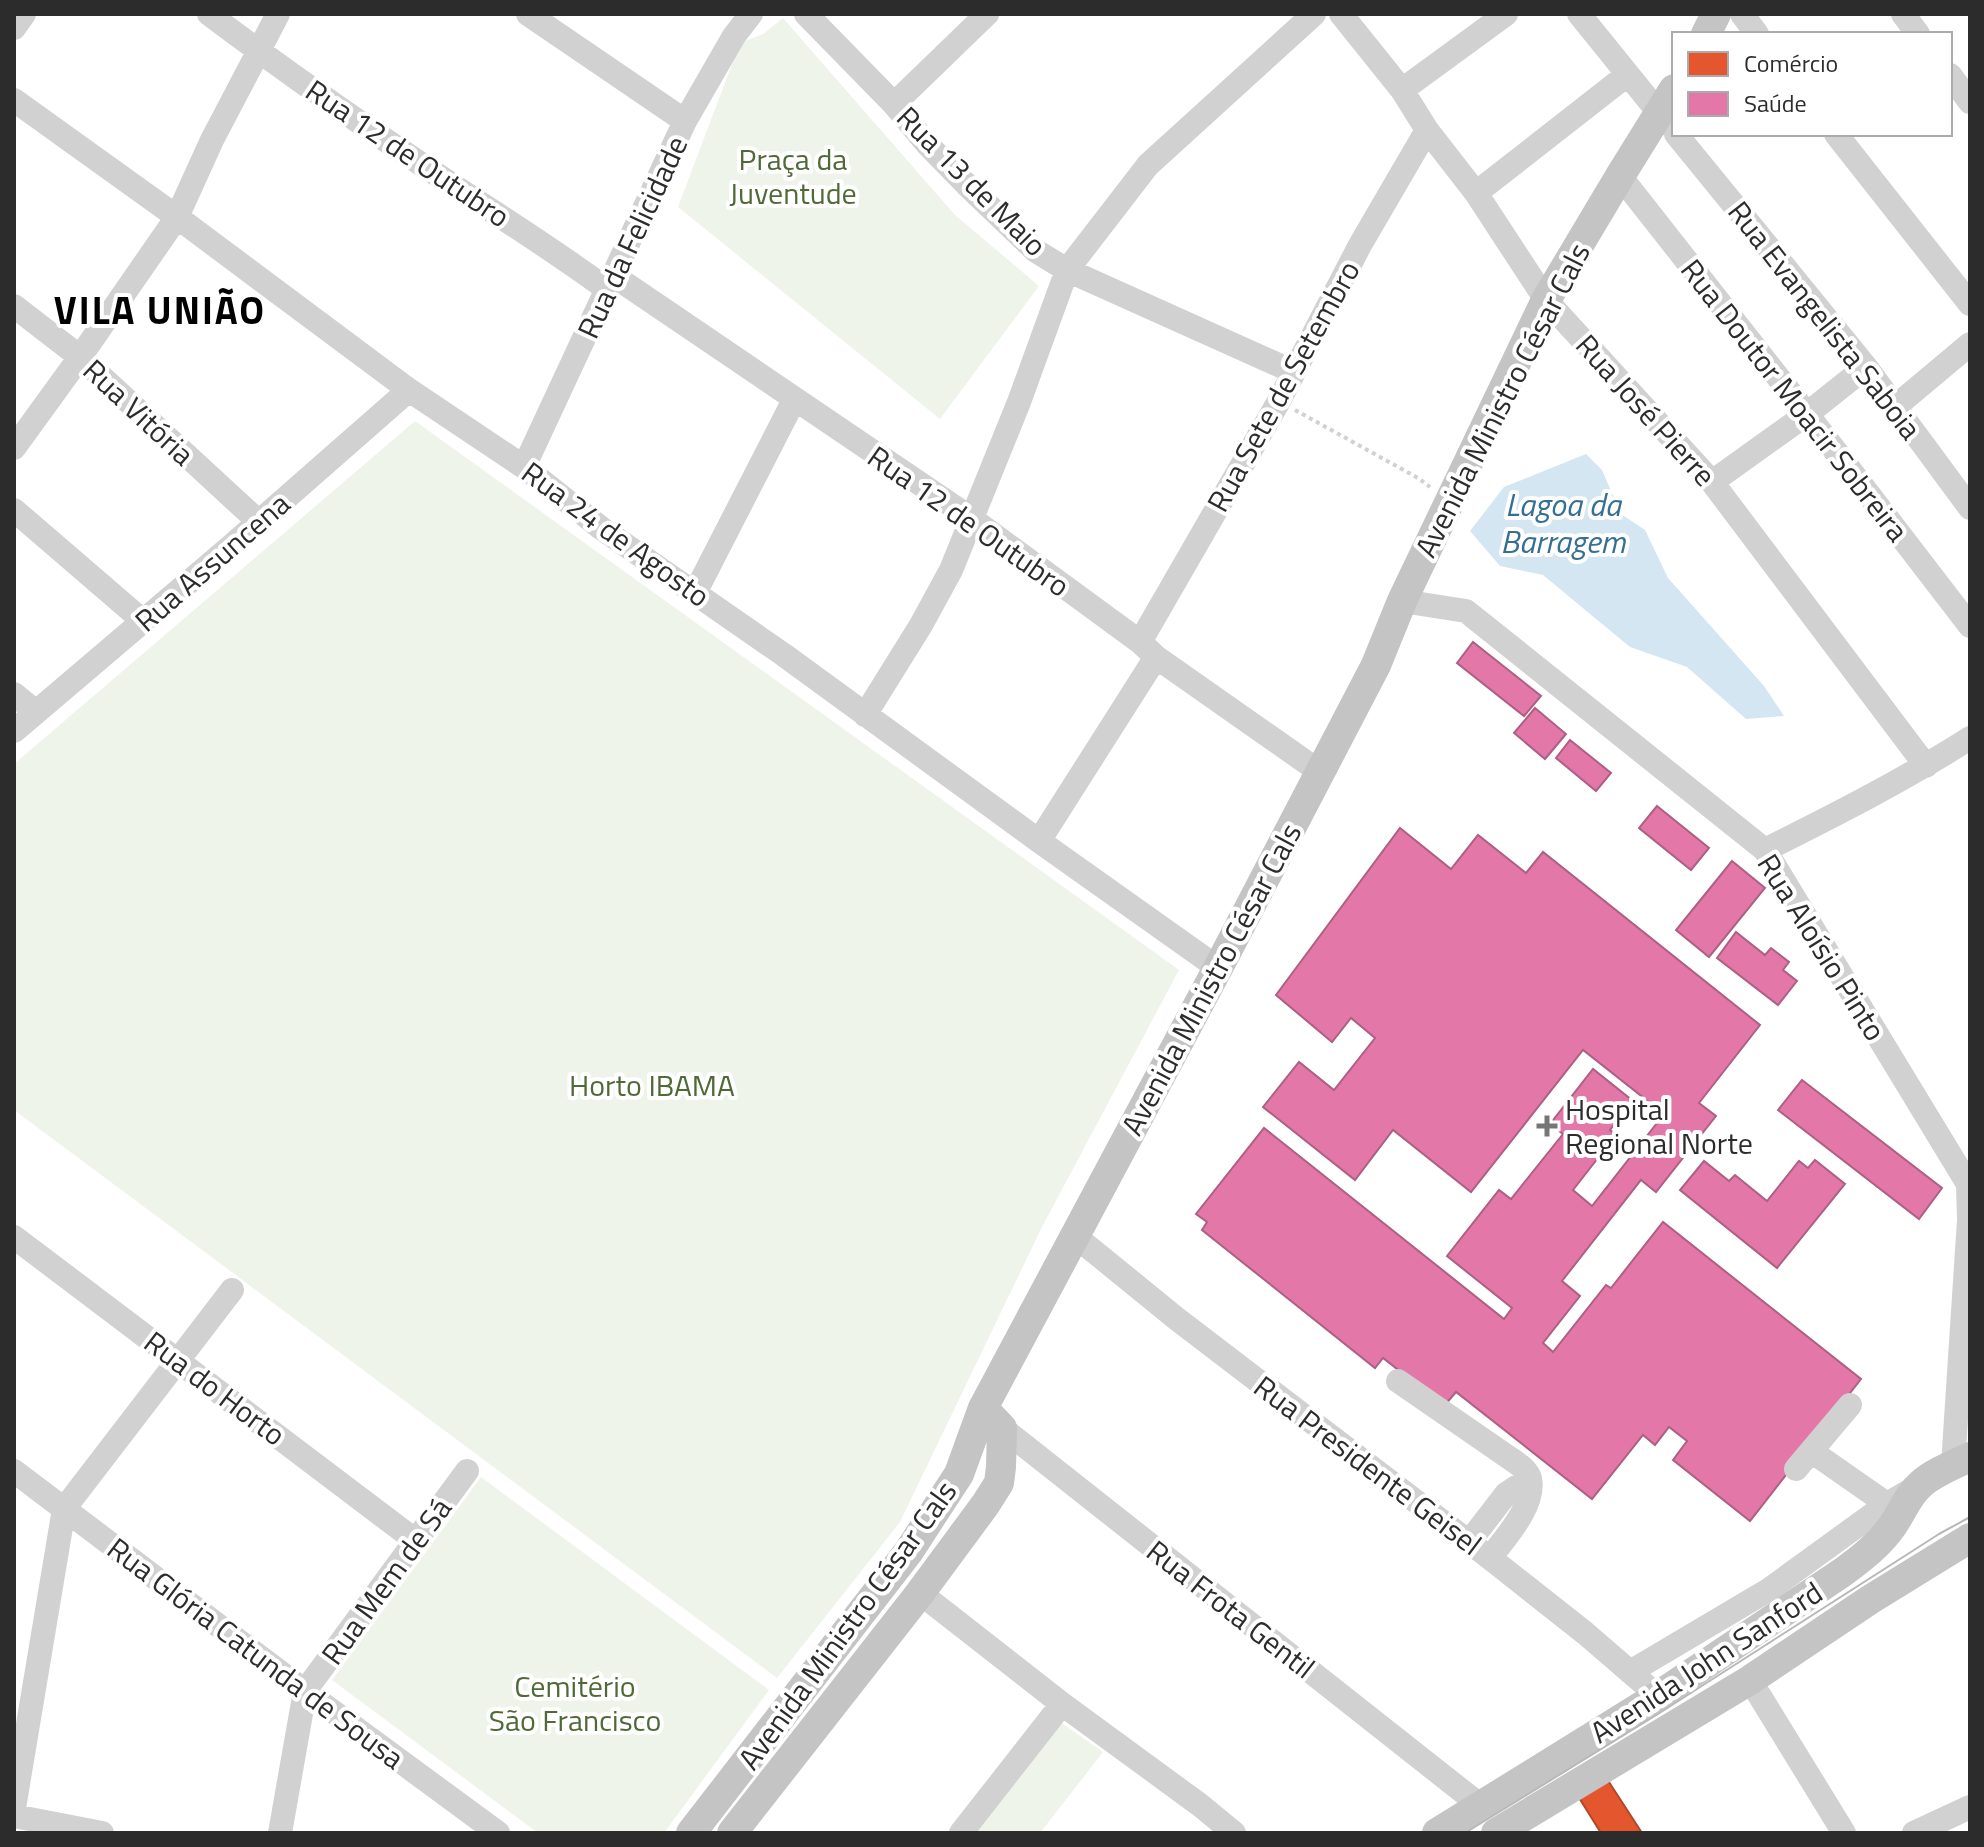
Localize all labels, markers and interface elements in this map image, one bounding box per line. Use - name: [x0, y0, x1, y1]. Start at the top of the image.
- legend: [1672, 32, 1952, 136]
- text: Comércio: [1744, 45, 1838, 81]
- street label: Rua 12 de Outubro: [297, 67, 519, 239]
- text: Saúde: [1744, 85, 1807, 121]
- street label: Rua 13 de Maio: [886, 95, 1058, 267]
- street label: Rua da Felicidade: [565, 128, 699, 346]
- park label: Praça da Juventude: [729, 136, 857, 216]
- street label: Rua Evangelista Saboia: [1717, 191, 1933, 449]
- street label: Avenida Ministro César Cals: [1403, 235, 1601, 565]
- street label: Rua Doutor Moacir Sobreira: [1670, 249, 1920, 551]
- street label: Rua Sete de Setembro: [1195, 252, 1371, 520]
- district label: VILA UNIÃO: [54, 281, 266, 339]
- street label: Rua José Pierre: [1565, 324, 1727, 496]
- street label: Rua Vitória: [73, 348, 205, 476]
- street label: Rua 12 de Outubro: [858, 434, 1080, 608]
- street label: Rua 24 de Agosto: [512, 450, 720, 618]
- water label: Lagoa da Barragem: [1501, 480, 1627, 565]
- street label: Rua Assuncena: [124, 481, 300, 643]
- street label: Avenida Ministro César Cals: [1109, 815, 1313, 1143]
- street label: Rua Aloísio Pinto: [1746, 845, 1898, 1049]
- park label: Horto IBAMA: [569, 1062, 735, 1108]
- place label: Hospital Regional Norte: [1565, 1086, 1753, 1166]
- marker: Hospital Regional Norte: [1536, 1115, 1558, 1137]
- street label: Rua do Horto: [134, 1319, 296, 1457]
- street label: Rua Presidente Geisel: [1244, 1364, 1492, 1566]
- street label: Avenida Ministro César Cals: [726, 1471, 968, 1779]
- street label: Rua Mem de Sá: [310, 1488, 462, 1674]
- street label: Rua Glória Catunda de Sousa: [98, 1526, 414, 1780]
- street label: Rua Frota Gentil: [1137, 1528, 1325, 1690]
- street label: Avenida John Sanford: [1581, 1570, 1831, 1754]
- park label: Cemitério São Francisco: [489, 1663, 661, 1743]

